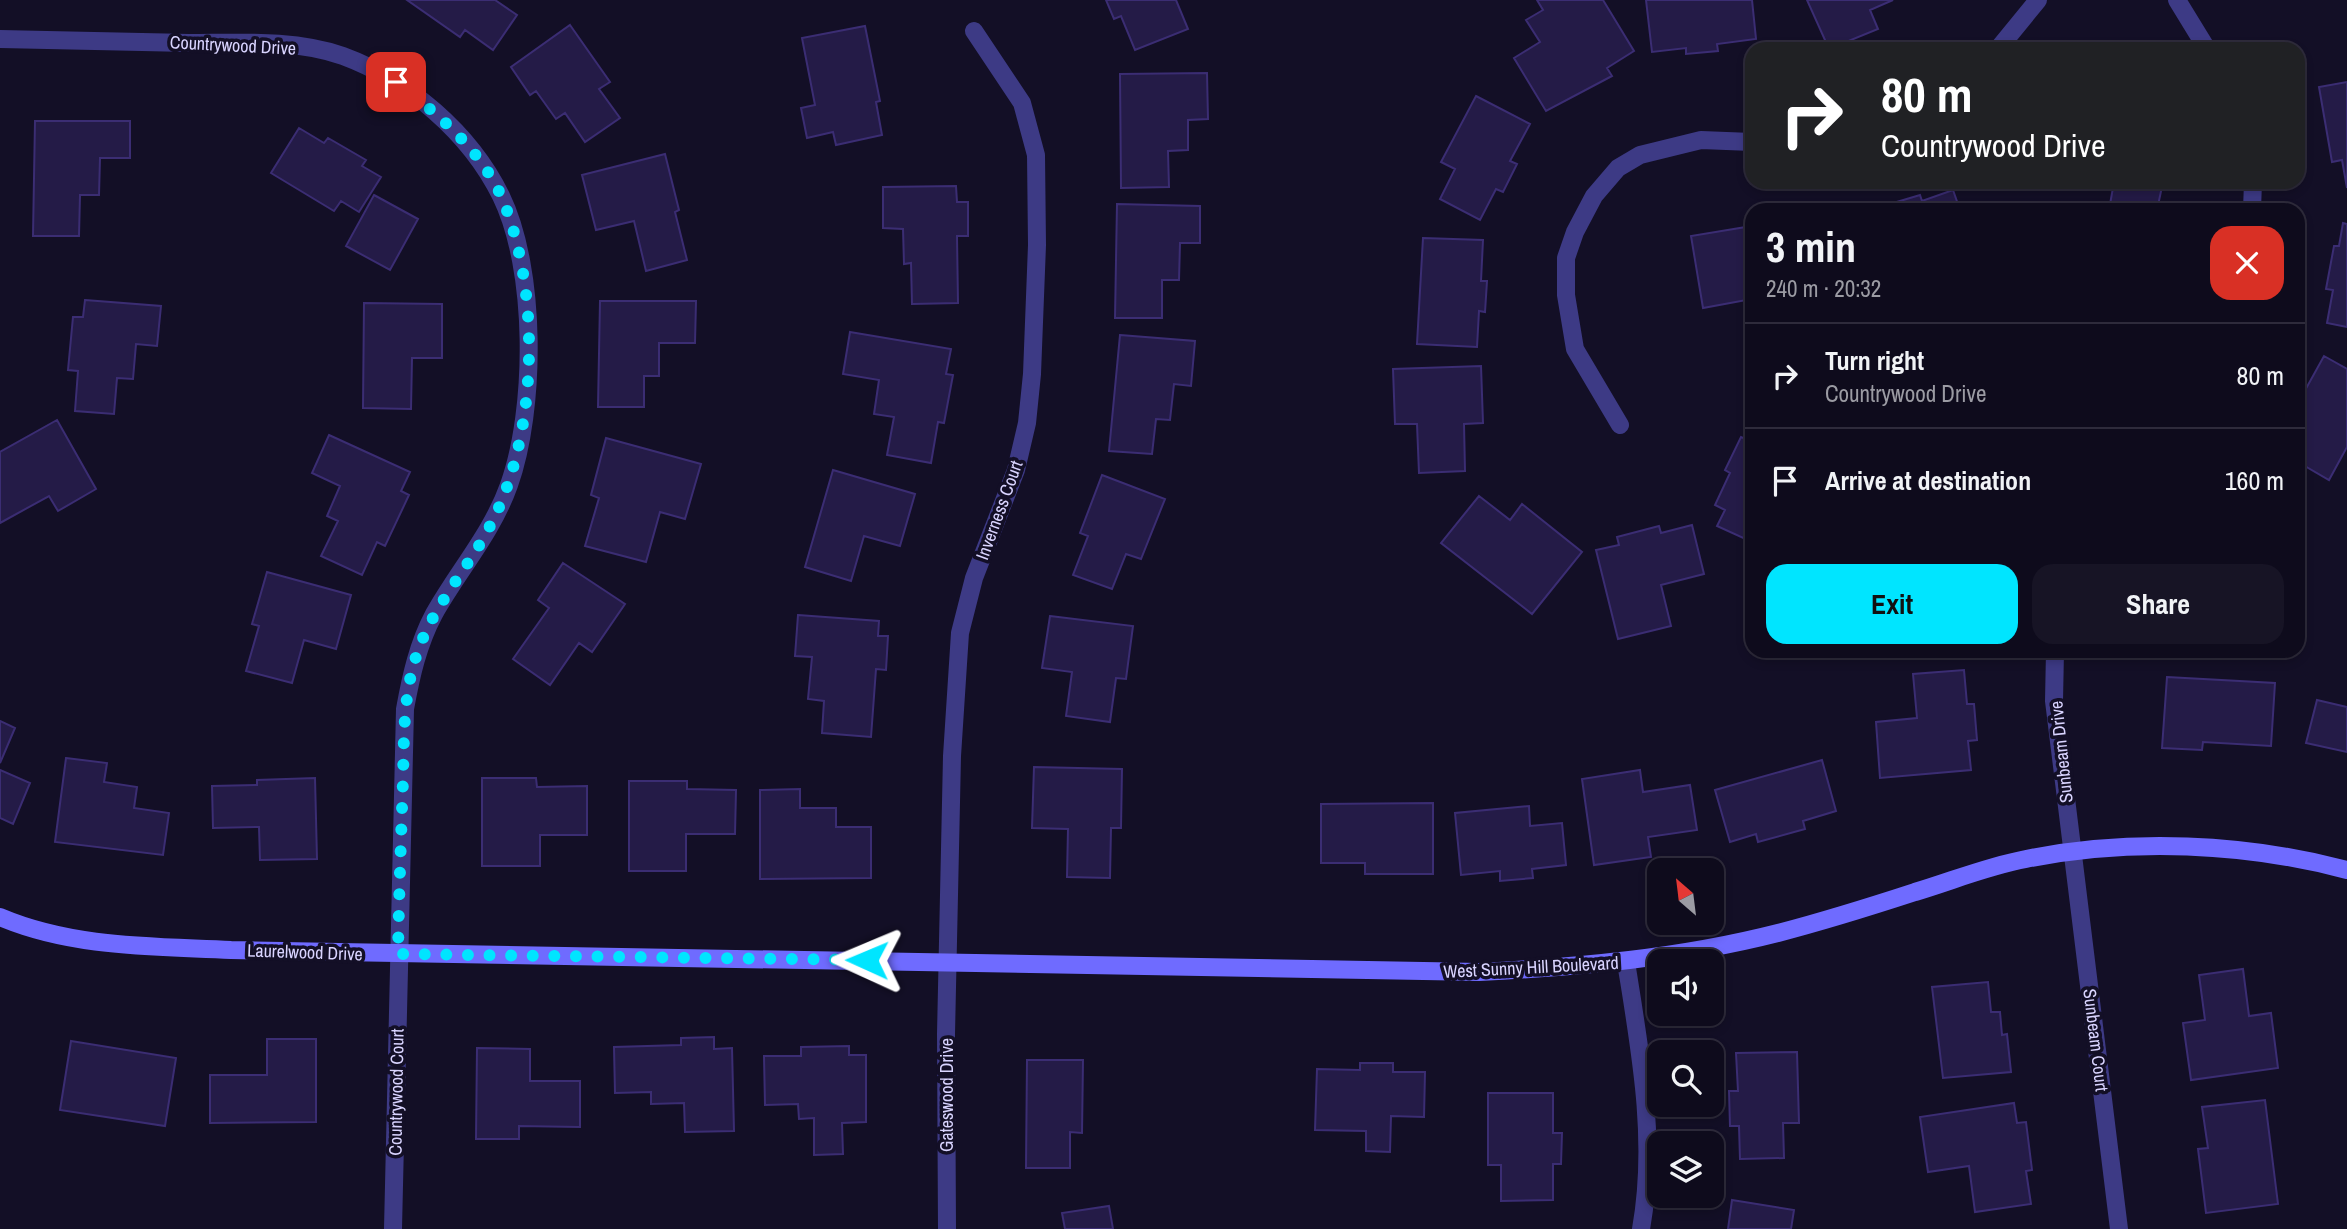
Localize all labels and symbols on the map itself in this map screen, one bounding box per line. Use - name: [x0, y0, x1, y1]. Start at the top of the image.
- street label: Countrywood Drive: [169, 29, 297, 61]
- pin: [366, 52, 426, 112]
- street label: Inverness Court: [969, 457, 1029, 563]
- street label: Sunbeam Drive: [2043, 700, 2079, 804]
- north arrow: [1647, 858, 1724, 934]
- position arrow: [830, 923, 904, 997]
- street label: Laurelwood Drive: [247, 937, 363, 967]
- street label: West Sunny Hill Boulevard: [1443, 950, 1619, 984]
- street label: Sunbeam Court: [2077, 987, 2115, 1093]
- street label: Countrywood Court: [382, 1028, 410, 1156]
- street label: Gateswood Drive: [934, 1038, 959, 1152]

